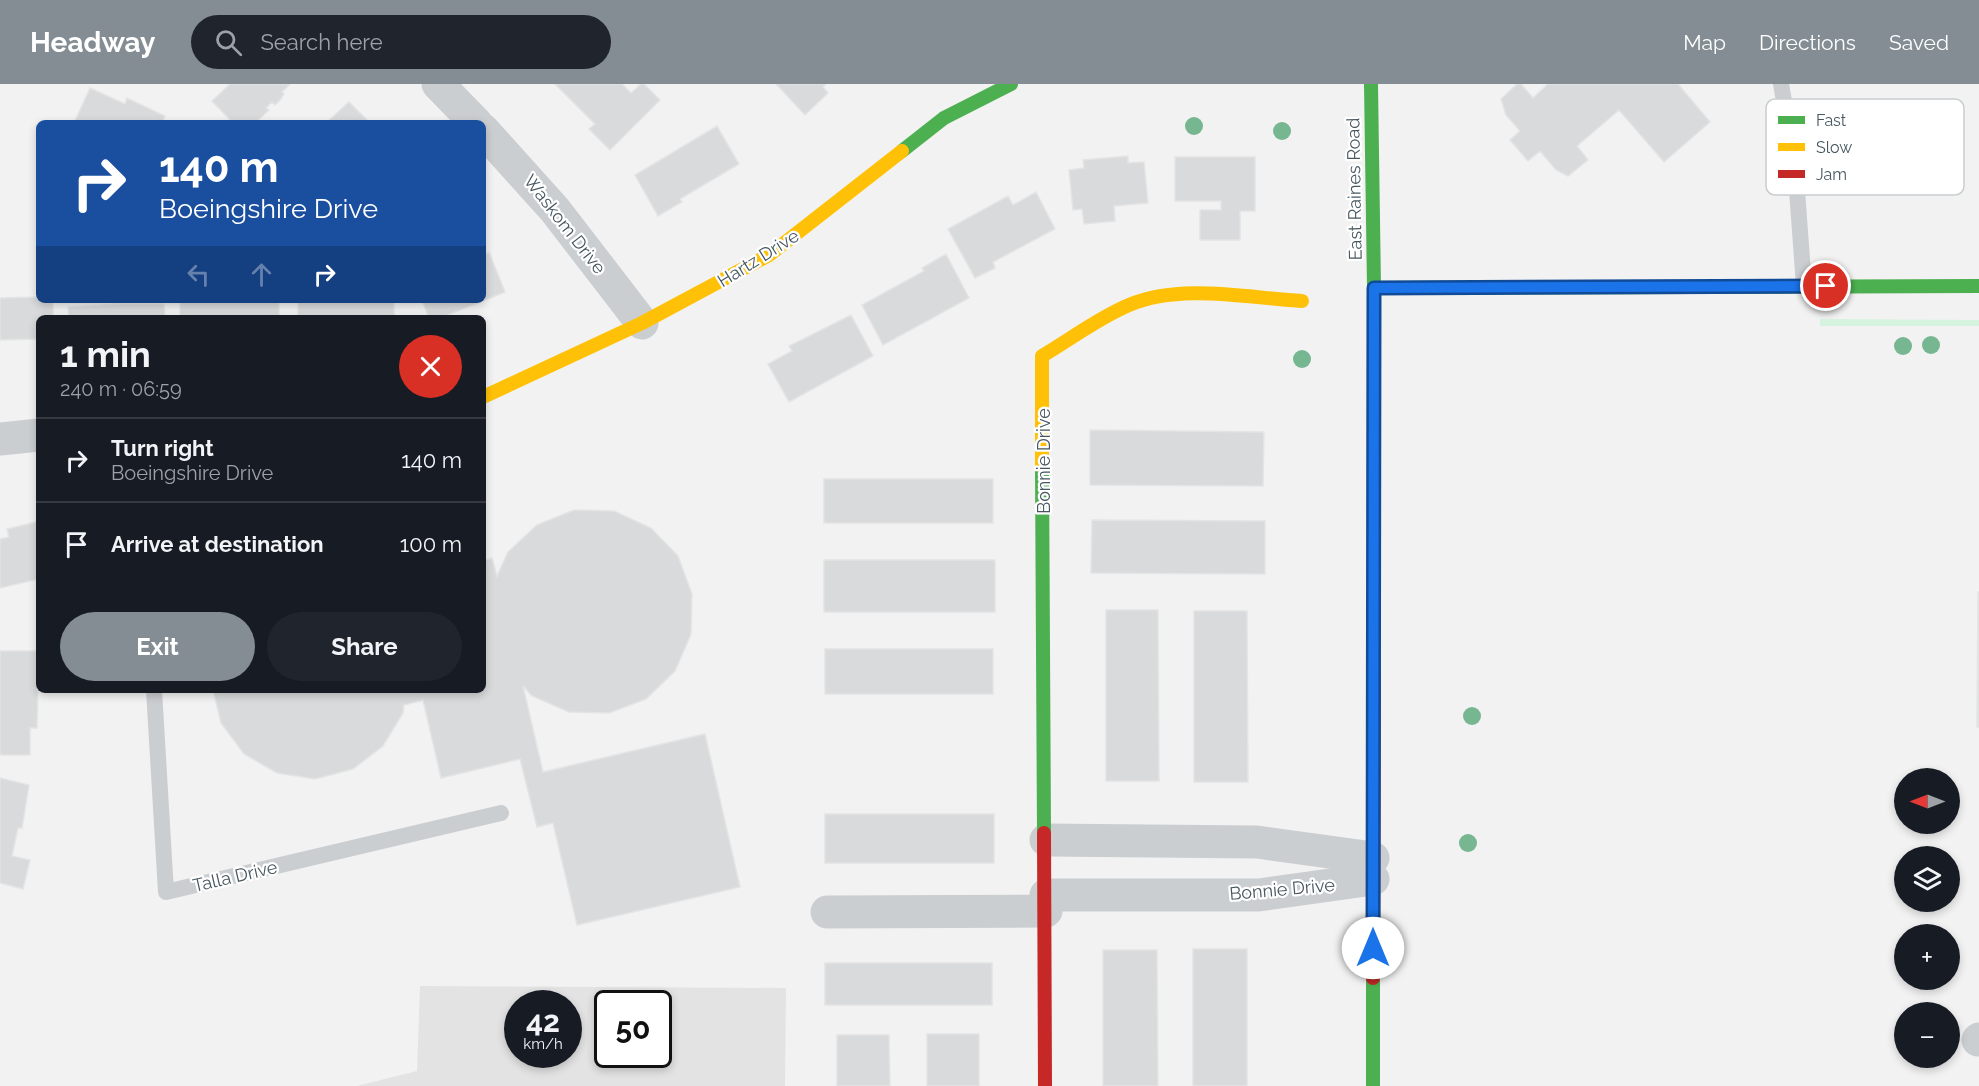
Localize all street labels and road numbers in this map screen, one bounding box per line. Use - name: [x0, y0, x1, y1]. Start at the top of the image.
- street label: East Raines Road: [1342, 117, 1366, 261]
- street label: Waskom Drive: [520, 170, 611, 278]
- street label: Hartz Drive: [714, 225, 803, 291]
- street label: Bonnie Drive: [1033, 408, 1054, 514]
- street label: Talla Drive: [191, 856, 280, 896]
- street label: Bonnie Drive: [1228, 874, 1336, 904]

